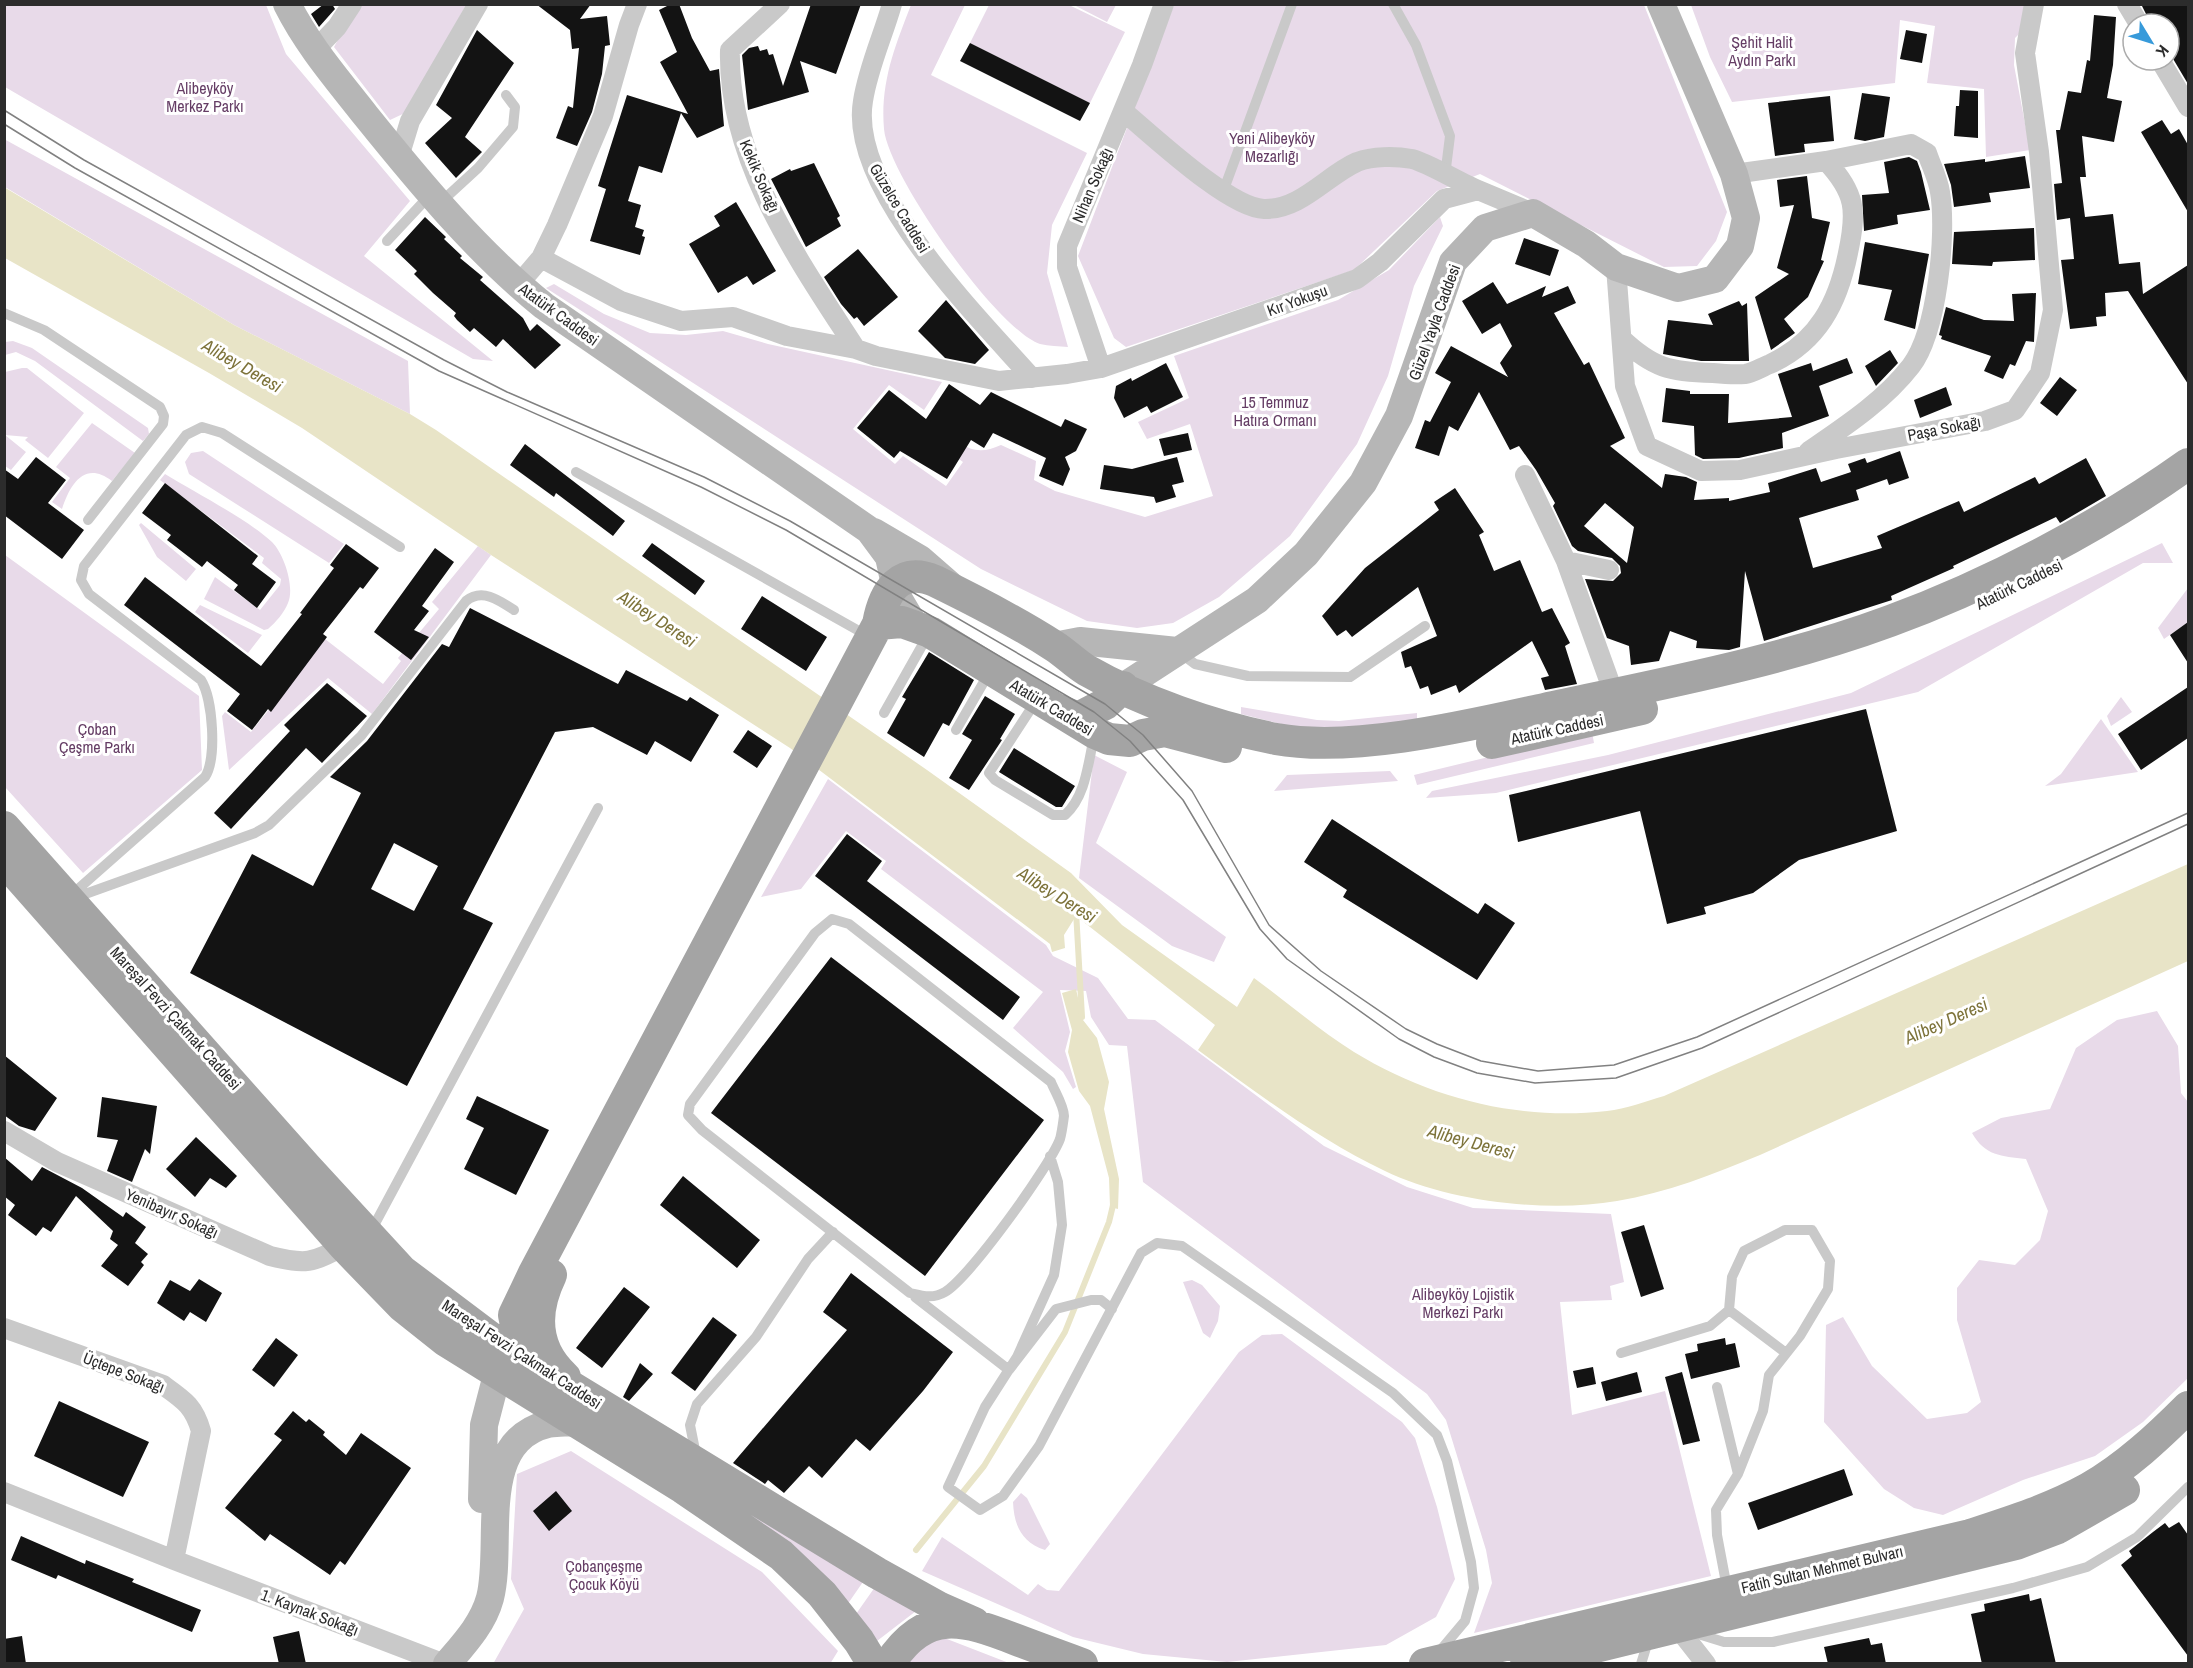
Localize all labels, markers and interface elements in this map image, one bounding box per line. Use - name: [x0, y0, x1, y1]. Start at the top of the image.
- north arrow: [2121, 12, 2181, 72]
- park label: Şehit Halit Aydın Parkı: [1727, 31, 1796, 71]
- text: K: [2151, 41, 2174, 62]
- park label: Alibeyköy Merkez Parkı: [166, 77, 244, 117]
- park label: Yeni Alibeyköy Mezarlığı: [1229, 127, 1315, 167]
- street label: Kekik Sokağı: [735, 136, 785, 216]
- street label: Nihan Sokağı: [1066, 144, 1118, 226]
- street label: Güzelce Caddesi: [865, 159, 935, 257]
- street label: Güzel Yayla Caddesi: [1403, 261, 1465, 383]
- street label: Atatürk Caddesi: [514, 277, 604, 351]
- street label: Kır Yokuşu: [1264, 279, 1330, 321]
- water label: Alibey Deresi: [197, 332, 287, 399]
- park label: 15 Temmuz Hatıra Ormanı: [1233, 391, 1317, 431]
- street label: Paşa Sokağı: [1905, 410, 1983, 446]
- street label: Atatürk Caddesi: [1971, 553, 2066, 615]
- water label: Alibey Deresi: [612, 583, 701, 653]
- street label: Atatürk Caddesi: [1005, 673, 1098, 741]
- street label: Atatürk Caddesi: [1508, 708, 1605, 750]
- park label: Çoban Çeşme Parkı: [59, 718, 135, 758]
- water label: Alibey Deresi: [1012, 860, 1101, 929]
- street label: Mareşal Fevzi Çakmak Caddesi: [106, 942, 246, 1094]
- water label: Alibey Deresi: [1899, 991, 1991, 1050]
- water label: Alibey Deresi: [1424, 1118, 1517, 1165]
- street label: Yenibayır Sokağı: [122, 1183, 222, 1243]
- park label: Alibeyköy Lojistik Merkezi Parkı: [1411, 1283, 1514, 1323]
- street label: Mareşal Fevzi Çakmak Caddesi: [438, 1294, 606, 1414]
- street label: Üçtepe Sokağı: [80, 1346, 168, 1398]
- street label: Fatih Sultan Mehmet Bulvarı: [1739, 1540, 1905, 1598]
- park label: Çobançeşme Çocuk Köyü: [565, 1555, 643, 1595]
- street label: 1. Kaynak Sokağı: [258, 1583, 362, 1641]

